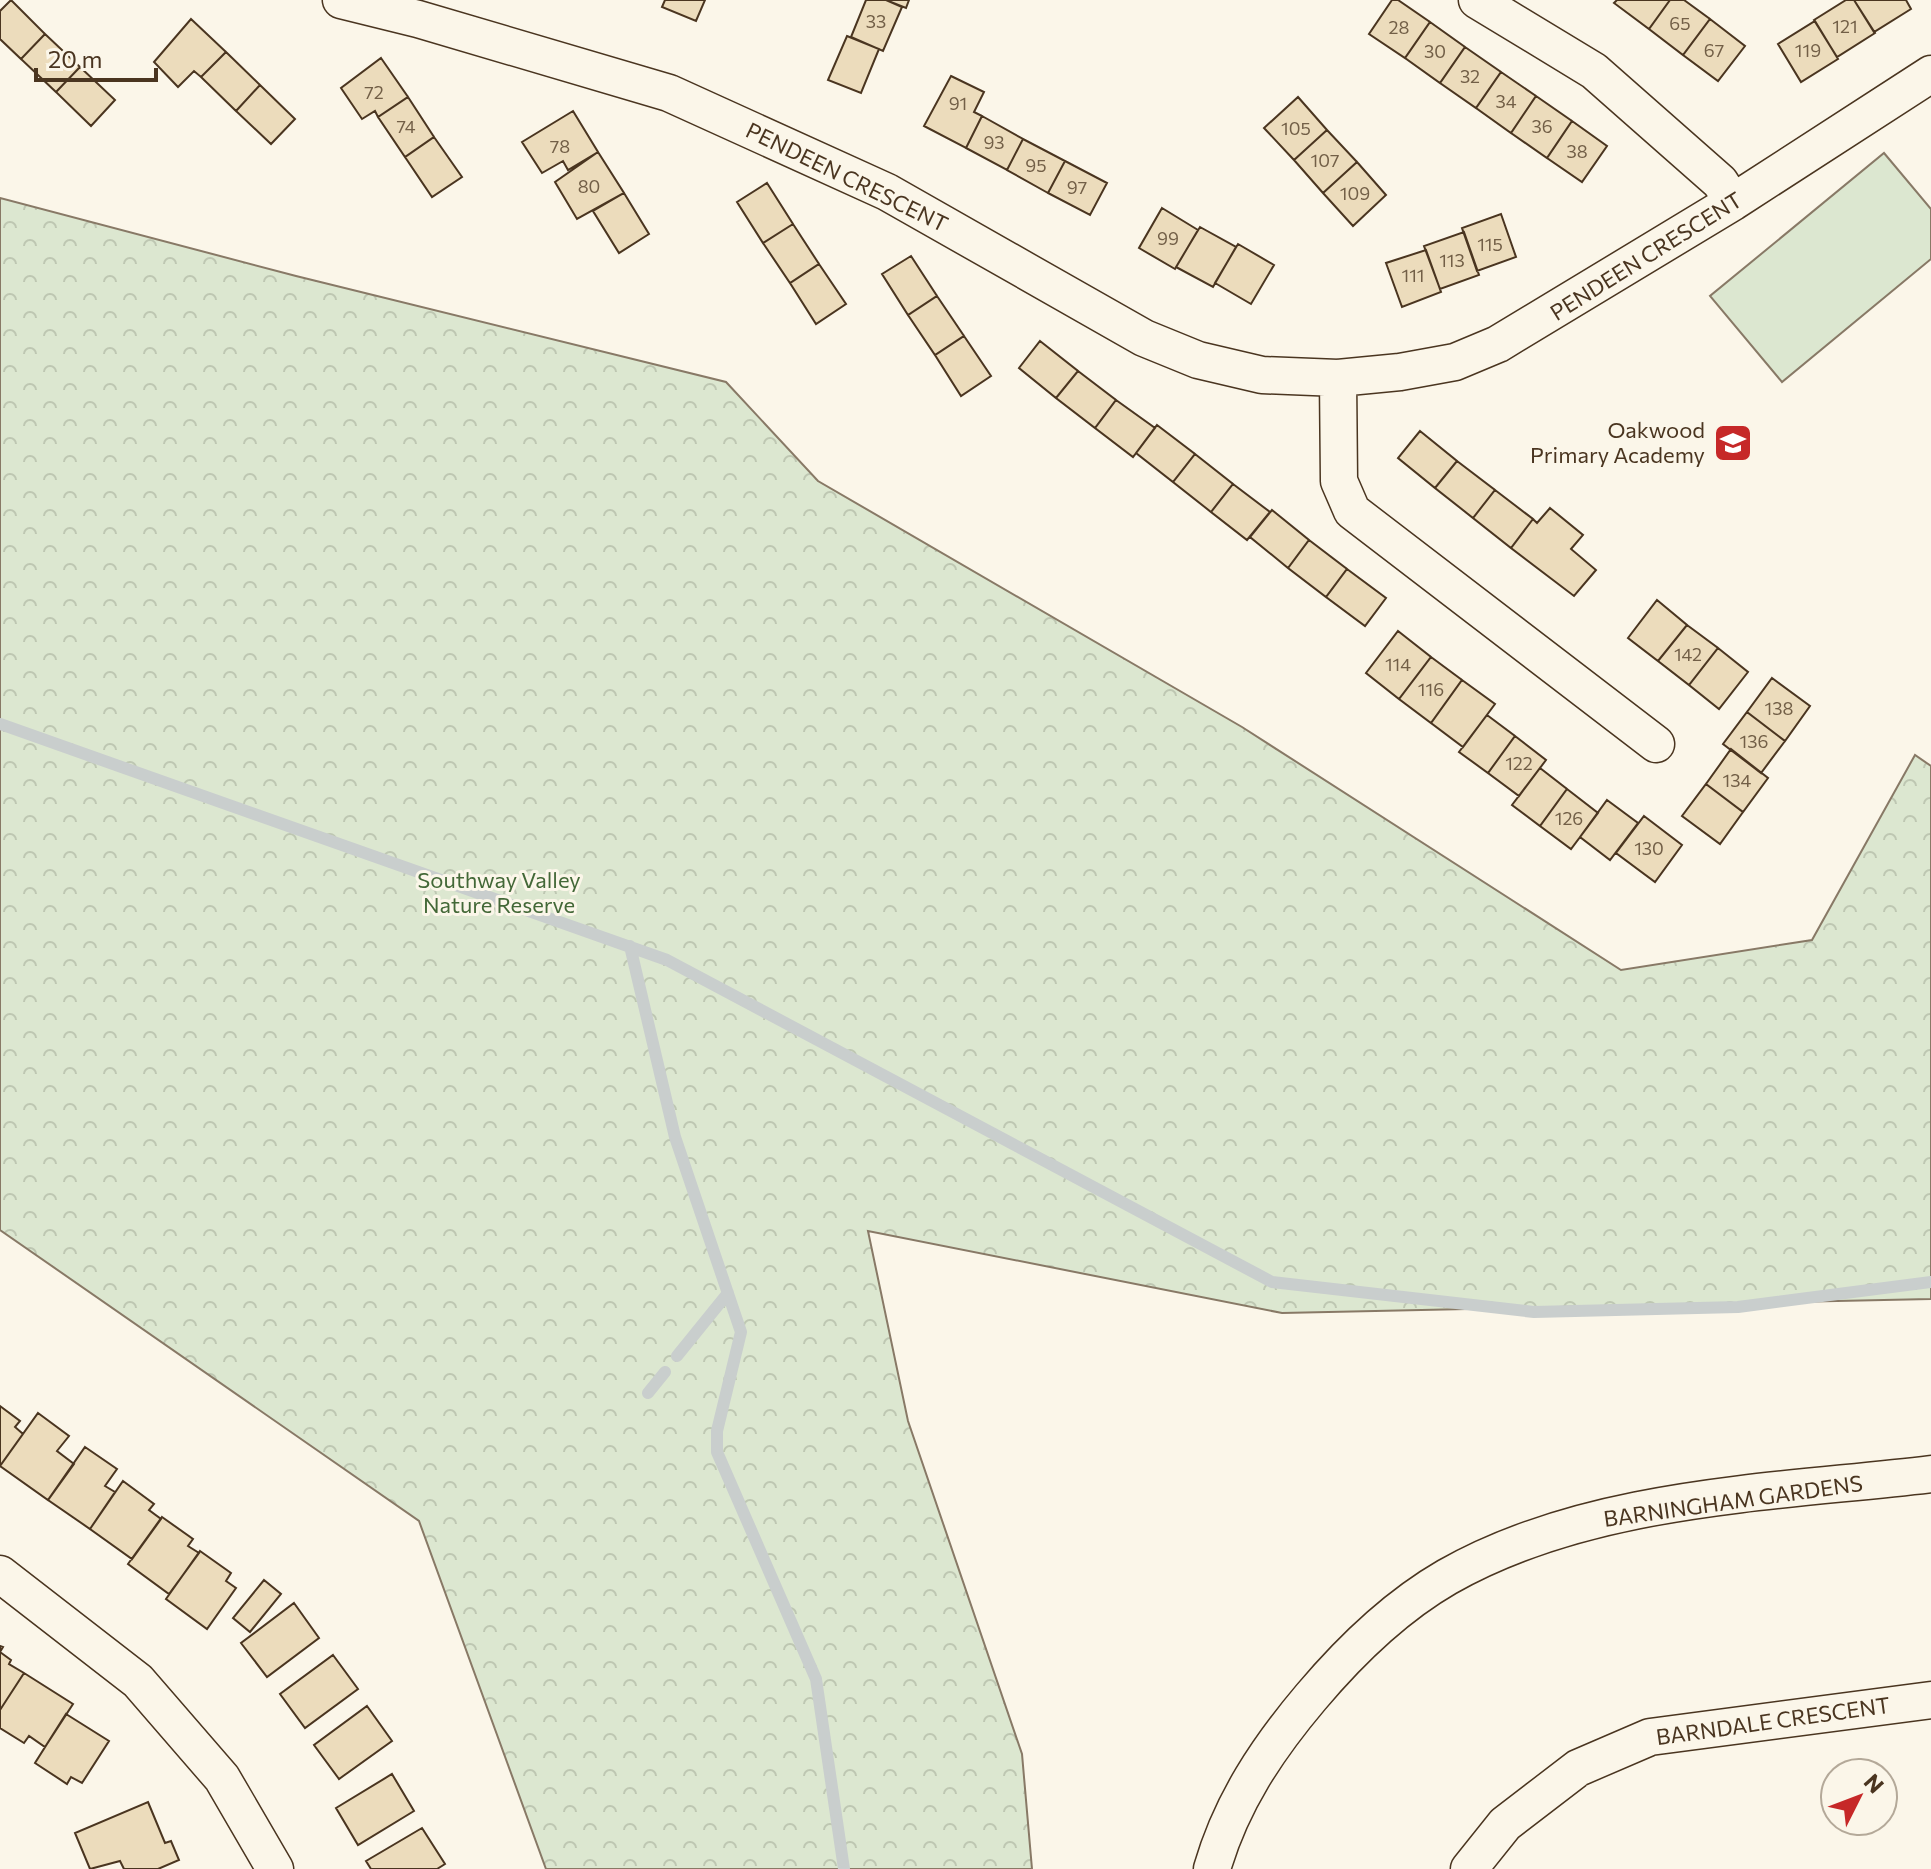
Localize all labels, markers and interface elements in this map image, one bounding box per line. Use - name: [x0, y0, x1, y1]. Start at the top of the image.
- house number: 33: [866, 10, 886, 32]
- house number: 65: [1669, 12, 1691, 34]
- house number: 121: [1832, 15, 1858, 37]
- house number: 28: [1389, 16, 1410, 38]
- scale bar: [36, 32, 156, 82]
- house number: 67: [1704, 39, 1724, 61]
- house number: 119: [1795, 39, 1821, 61]
- house number: 30: [1424, 40, 1446, 62]
- text: 20 m: [48, 44, 102, 73]
- house number: 32: [1460, 65, 1480, 87]
- house number: 72: [364, 81, 384, 103]
- house number: 34: [1495, 90, 1517, 112]
- house number: 91: [949, 92, 967, 114]
- house number: 74: [396, 115, 416, 137]
- house number: 36: [1531, 115, 1553, 137]
- street label: PENDEEN CRESCENT: [742, 116, 953, 237]
- house number: 105: [1281, 117, 1311, 139]
- house number: 93: [983, 131, 1005, 153]
- house number: 78: [550, 135, 570, 157]
- house number: 38: [1566, 140, 1588, 162]
- house number: 107: [1311, 149, 1339, 171]
- house number: 95: [1025, 154, 1047, 176]
- house number: 80: [578, 175, 600, 197]
- house number: 97: [1067, 176, 1087, 198]
- house number: 109: [1340, 182, 1370, 204]
- street label: PENDEEN CRESCENT: [1545, 186, 1747, 326]
- house number: 99: [1157, 227, 1179, 249]
- house number: 115: [1477, 233, 1503, 255]
- house number: 113: [1439, 249, 1465, 271]
- house number: 111: [1401, 264, 1425, 286]
- place label: Oakwood Primary Academy: [1530, 416, 1705, 468]
- school or university icon: Oakwood Primary Academy: [1712, 422, 1754, 464]
- house number: 142: [1674, 643, 1702, 665]
- house number: 114: [1385, 653, 1411, 675]
- house number: 116: [1418, 678, 1444, 700]
- house number: 138: [1765, 697, 1794, 719]
- house number: 136: [1740, 730, 1768, 752]
- house number: 122: [1505, 752, 1533, 774]
- house number: 134: [1723, 769, 1752, 791]
- house number: 126: [1555, 807, 1583, 829]
- house number: 130: [1634, 837, 1664, 859]
- park label: Southway Valley Nature Reserve: [417, 866, 581, 918]
- street label: BARNINGHAM GARDENS: [1602, 1469, 1864, 1532]
- street label: BARNDALE CRESCENT: [1654, 1691, 1892, 1750]
- north arrow: [1819, 1757, 1899, 1837]
- text: N: [1859, 1768, 1890, 1798]

